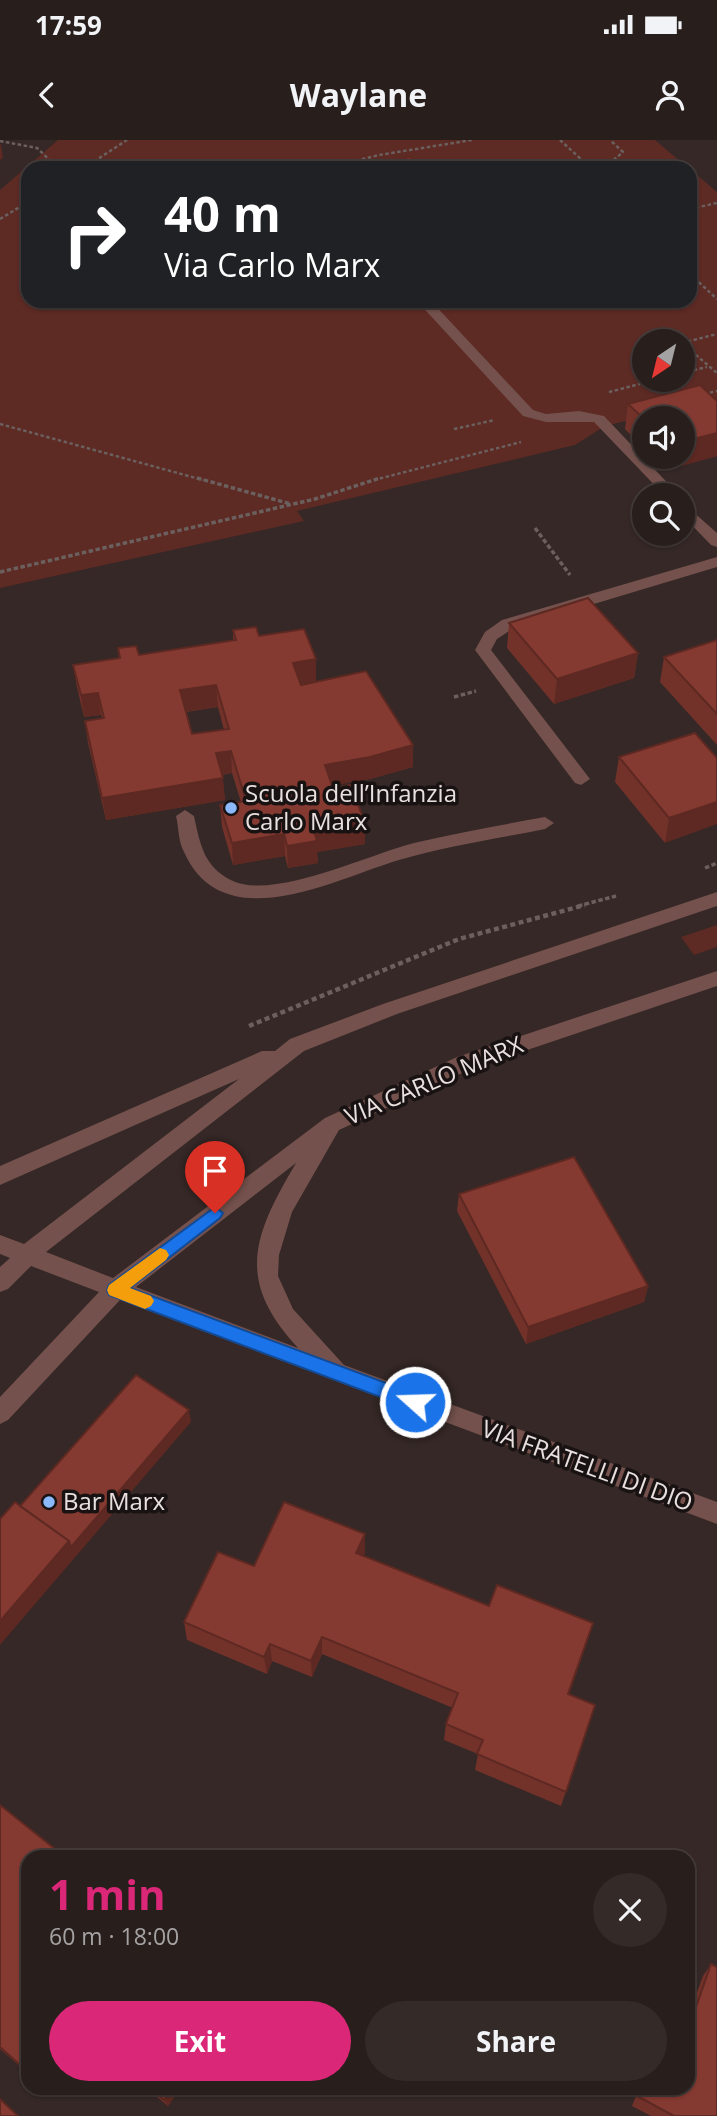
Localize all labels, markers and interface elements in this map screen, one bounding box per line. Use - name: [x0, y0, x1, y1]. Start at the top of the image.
- text: 17:59: [35, 7, 102, 43]
- text: Waylane: [290, 73, 427, 116]
- icon: back: [28, 76, 66, 114]
- icon: person: [651, 76, 689, 114]
- text: 40 m: [164, 180, 281, 246]
- icon: right: [49, 189, 140, 280]
- text: Via Carlo Marx: [164, 243, 380, 286]
- north arrow: [632, 329, 695, 392]
- map controls: [632, 329, 695, 546]
- button: sound: [632, 406, 695, 469]
- button: search: [632, 483, 695, 546]
- place label: Scuola dell’Infanzia Carlo Marx: [245, 776, 457, 837]
- marker: Scuola dell’Infanzia Carlo Marx: [223, 800, 239, 816]
- street label: VIA CARLO MARX: [339, 1027, 528, 1132]
- pin: [185, 1141, 245, 1213]
- icon: arrive: [196, 1152, 234, 1190]
- position arrow: [378, 1365, 452, 1439]
- street label: VIA FRATELLI DI DIO: [477, 1411, 698, 1518]
- place label: Bar Marx: [63, 1484, 166, 1517]
- marker: Bar Marx: [41, 1494, 57, 1510]
- text: 1 min: [49, 1865, 166, 1922]
- button: close: [593, 1873, 667, 1947]
- text: 60 m · 18:00: [49, 1920, 179, 1952]
- button: Exit: [49, 2001, 351, 2081]
- button: Share: [365, 2001, 667, 2081]

